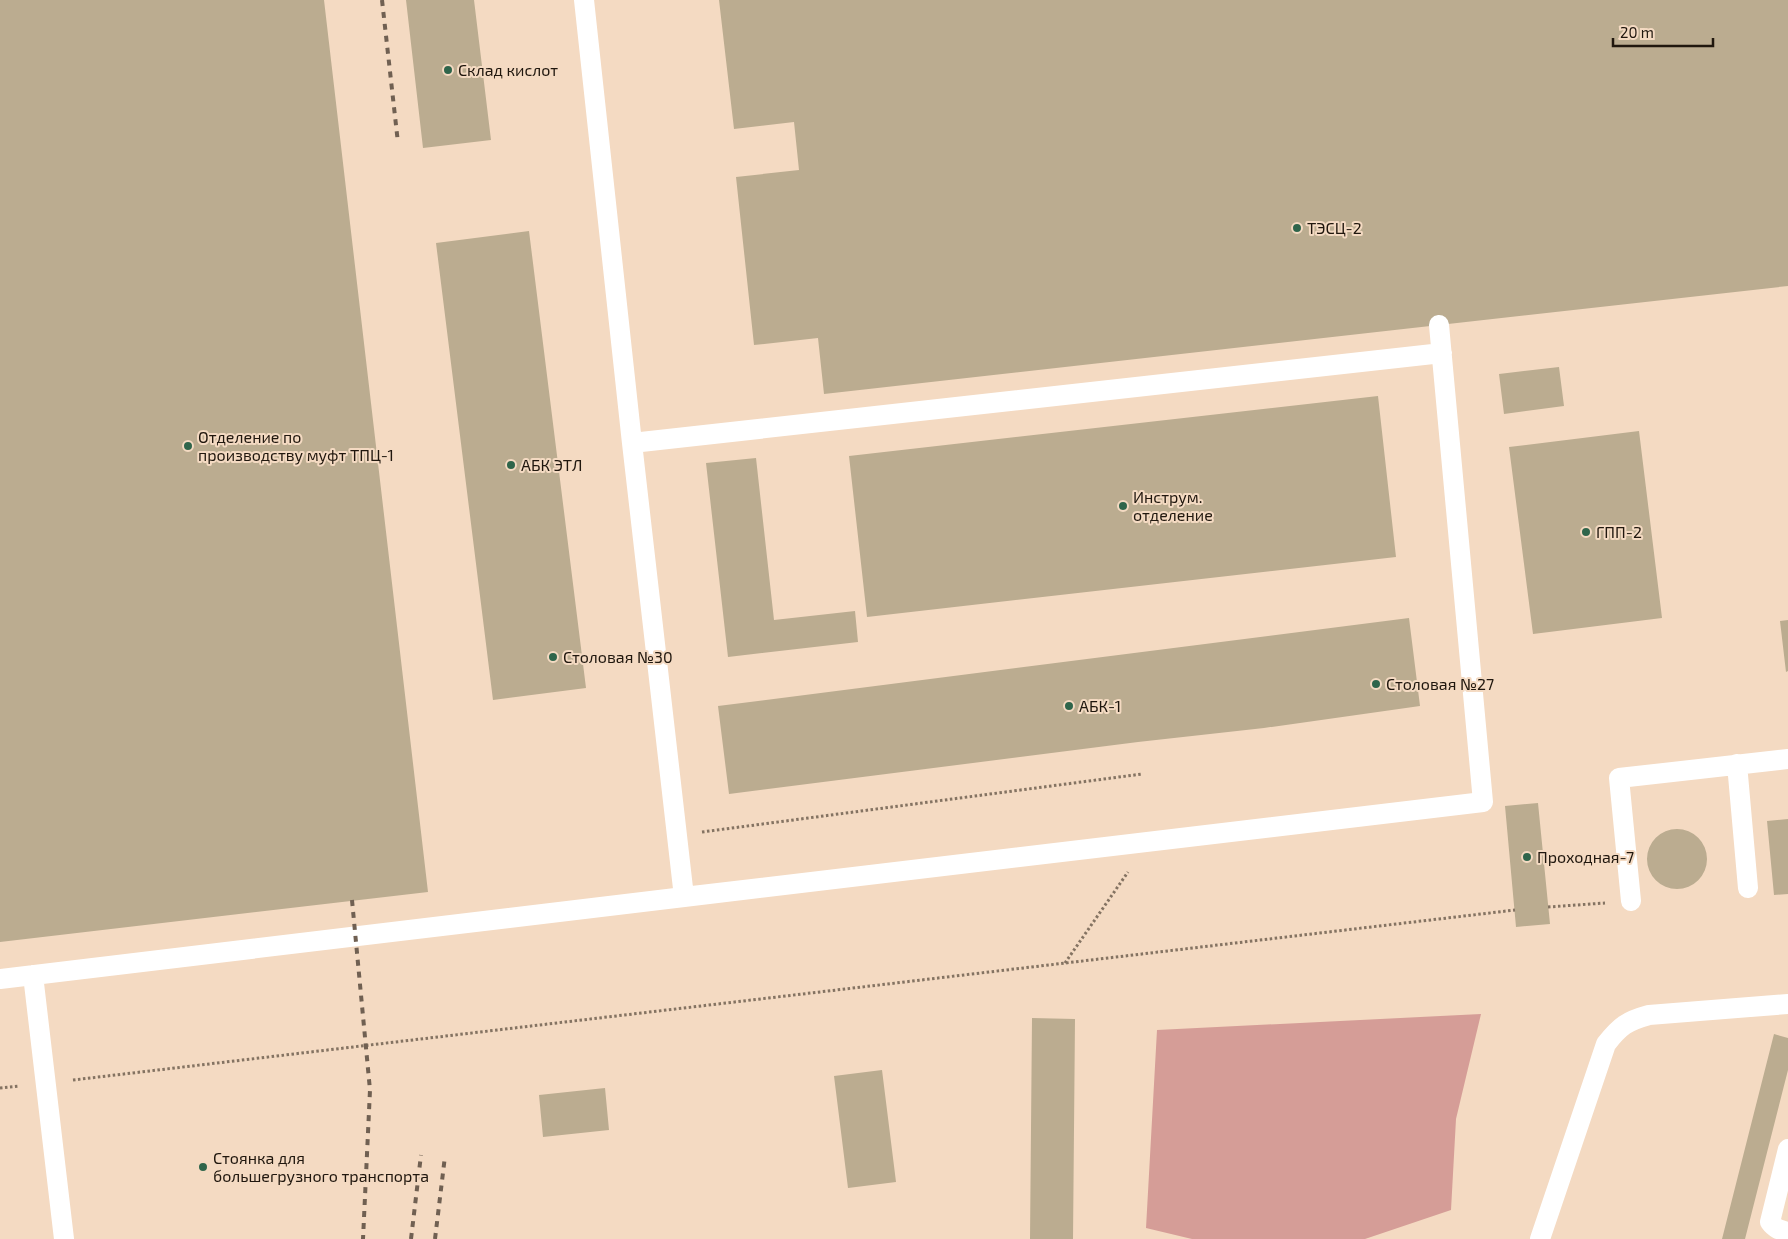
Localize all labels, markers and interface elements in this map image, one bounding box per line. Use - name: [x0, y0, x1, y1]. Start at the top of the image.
- scale bar: [1613, 15, 1713, 47]
- text: 20 m: [1620, 23, 1654, 41]
- place label: Склад кислот: [458, 60, 558, 79]
- marker: Склад кислот: [442, 64, 454, 76]
- place label: ТЭСЦ-2: [1307, 218, 1362, 237]
- marker: ТЭСЦ-2: [1291, 222, 1303, 234]
- place label: Отделение по производству муфт ТПЦ-1: [198, 427, 394, 465]
- marker: Отделение по производству муфт ТПЦ-1: [182, 440, 194, 452]
- place label: АБК ЭТЛ: [521, 455, 582, 474]
- marker: АБК ЭТЛ: [505, 459, 517, 471]
- place label: Инструм. отделение: [1133, 487, 1213, 524]
- marker: Инструм. отделение: [1117, 500, 1129, 512]
- place label: ГПП-2: [1596, 522, 1642, 541]
- marker: ГПП-2: [1580, 526, 1592, 538]
- place label: Столовая №30: [563, 647, 673, 666]
- marker: Столовая №30: [547, 651, 559, 663]
- place label: Столовая №27: [1386, 674, 1494, 693]
- marker: Столовая №27: [1370, 678, 1382, 690]
- place label: АБК-1: [1079, 696, 1121, 715]
- marker: АБК-1: [1063, 700, 1075, 712]
- place label: Проходная-7: [1537, 847, 1634, 866]
- marker: Проходная-7: [1521, 851, 1533, 863]
- place label: Стоянка для большегрузного транспорта: [213, 1148, 429, 1186]
- marker: Стоянка для большегрузного транспорта: [197, 1161, 209, 1173]

